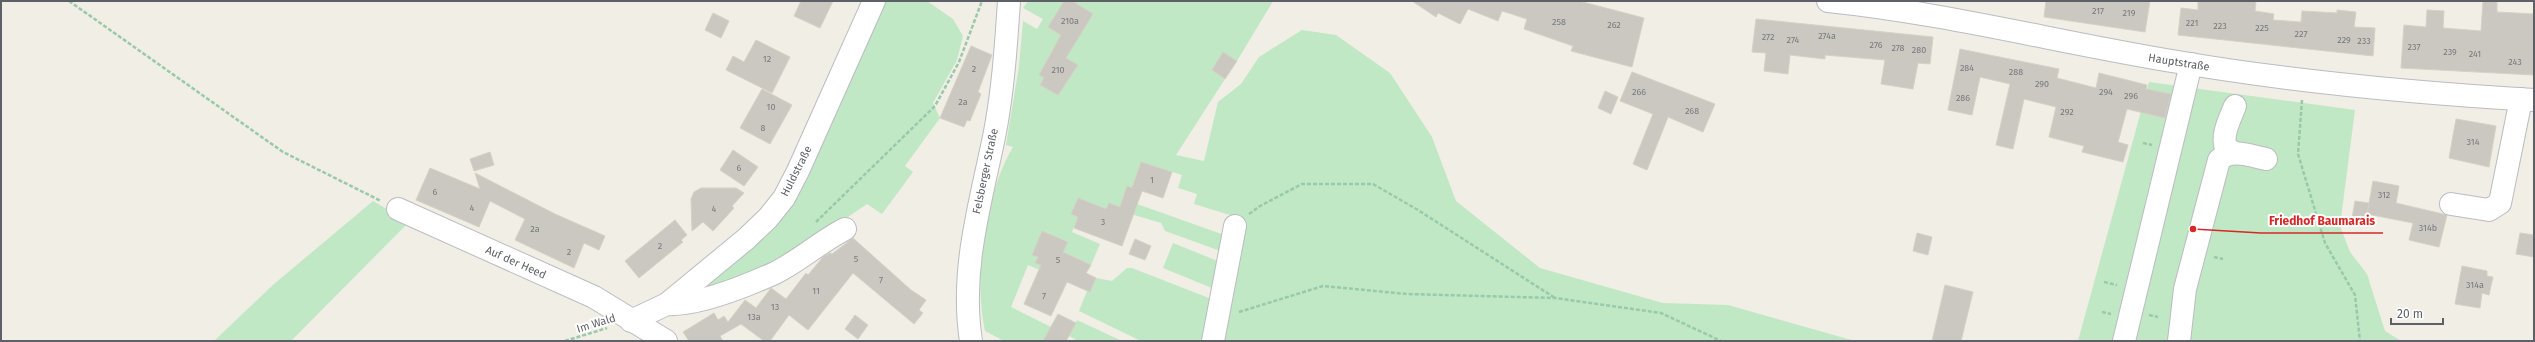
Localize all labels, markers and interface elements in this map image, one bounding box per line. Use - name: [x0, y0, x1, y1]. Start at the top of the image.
- house number: 217: [2092, 6, 2104, 16]
- house number: 219: [2123, 8, 2136, 18]
- house number: 210a: [1061, 16, 1079, 26]
- house number: 258: [1552, 17, 1566, 27]
- house number: 221: [2186, 18, 2198, 28]
- house number: 262: [1607, 20, 1621, 30]
- house number: 223: [2213, 21, 2227, 31]
- house number: 225: [2255, 23, 2269, 33]
- house number: 227: [2295, 29, 2307, 39]
- house number: 274a: [1818, 31, 1836, 41]
- house number: 272: [1762, 32, 1774, 42]
- house number: 274: [1787, 35, 1800, 45]
- house number: 229: [2337, 35, 2351, 45]
- house number: 233: [2357, 36, 2371, 46]
- house number: 276: [1870, 40, 1883, 50]
- house number: 237: [2408, 42, 2420, 52]
- house number: 278: [1891, 43, 1905, 53]
- house number: 280: [1912, 45, 1926, 55]
- house number: 239: [2443, 47, 2457, 57]
- house number: 241: [2469, 49, 2481, 59]
- street label: Hauptstraße: [2147, 51, 2210, 74]
- house number: 12: [763, 54, 771, 64]
- house number: 243: [2508, 57, 2522, 67]
- house number: 284: [1960, 63, 1974, 73]
- house number: 2: [972, 64, 976, 74]
- house number: 210: [1051, 65, 1065, 75]
- house number: 288: [2009, 67, 2023, 77]
- house number: 290: [2035, 79, 2049, 89]
- house number: 266: [1632, 87, 1646, 97]
- house number: 294: [2099, 87, 2113, 97]
- house number: 296: [2124, 91, 2138, 101]
- house number: 286: [1956, 93, 1970, 103]
- house number: 2a: [958, 97, 968, 107]
- house number: 10: [767, 102, 775, 112]
- house number: 268: [1685, 106, 1699, 116]
- house number: 292: [2060, 107, 2074, 117]
- house number: 8: [761, 123, 766, 133]
- street label: Felsberger Straße: [970, 127, 1001, 215]
- house number: 314: [2467, 137, 2480, 147]
- street label: Huldstraße: [778, 144, 815, 199]
- house number: 6: [737, 163, 742, 173]
- house number: 1: [1150, 175, 1154, 185]
- house number: 6: [433, 187, 438, 197]
- house number: 312: [2378, 190, 2390, 200]
- house number: 4: [470, 203, 475, 213]
- house number: 4: [712, 204, 717, 214]
- callout: Friedhof Baumarais: [2261, 209, 2383, 233]
- text: Friedhof Baumarais: [2269, 214, 2375, 228]
- house number: 3: [1101, 217, 1105, 227]
- house number: 314b: [2419, 223, 2437, 233]
- house number: 2a: [530, 224, 540, 234]
- house number: 2: [658, 241, 662, 251]
- street label: Auf der Heed: [483, 243, 548, 282]
- house number: 2: [567, 247, 571, 257]
- house number: 5: [854, 254, 859, 264]
- house number: 5: [1056, 255, 1061, 265]
- house number: 7: [879, 275, 883, 285]
- house number: 314a: [2466, 280, 2484, 290]
- house number: 11: [812, 286, 820, 296]
- house number: 7: [1042, 291, 1046, 301]
- scale bar: [2391, 300, 2443, 326]
- house number: 13: [771, 302, 779, 312]
- text: 20 m: [2397, 307, 2423, 321]
- street label: Im Wald: [575, 311, 617, 336]
- house number: 13a: [747, 312, 761, 322]

